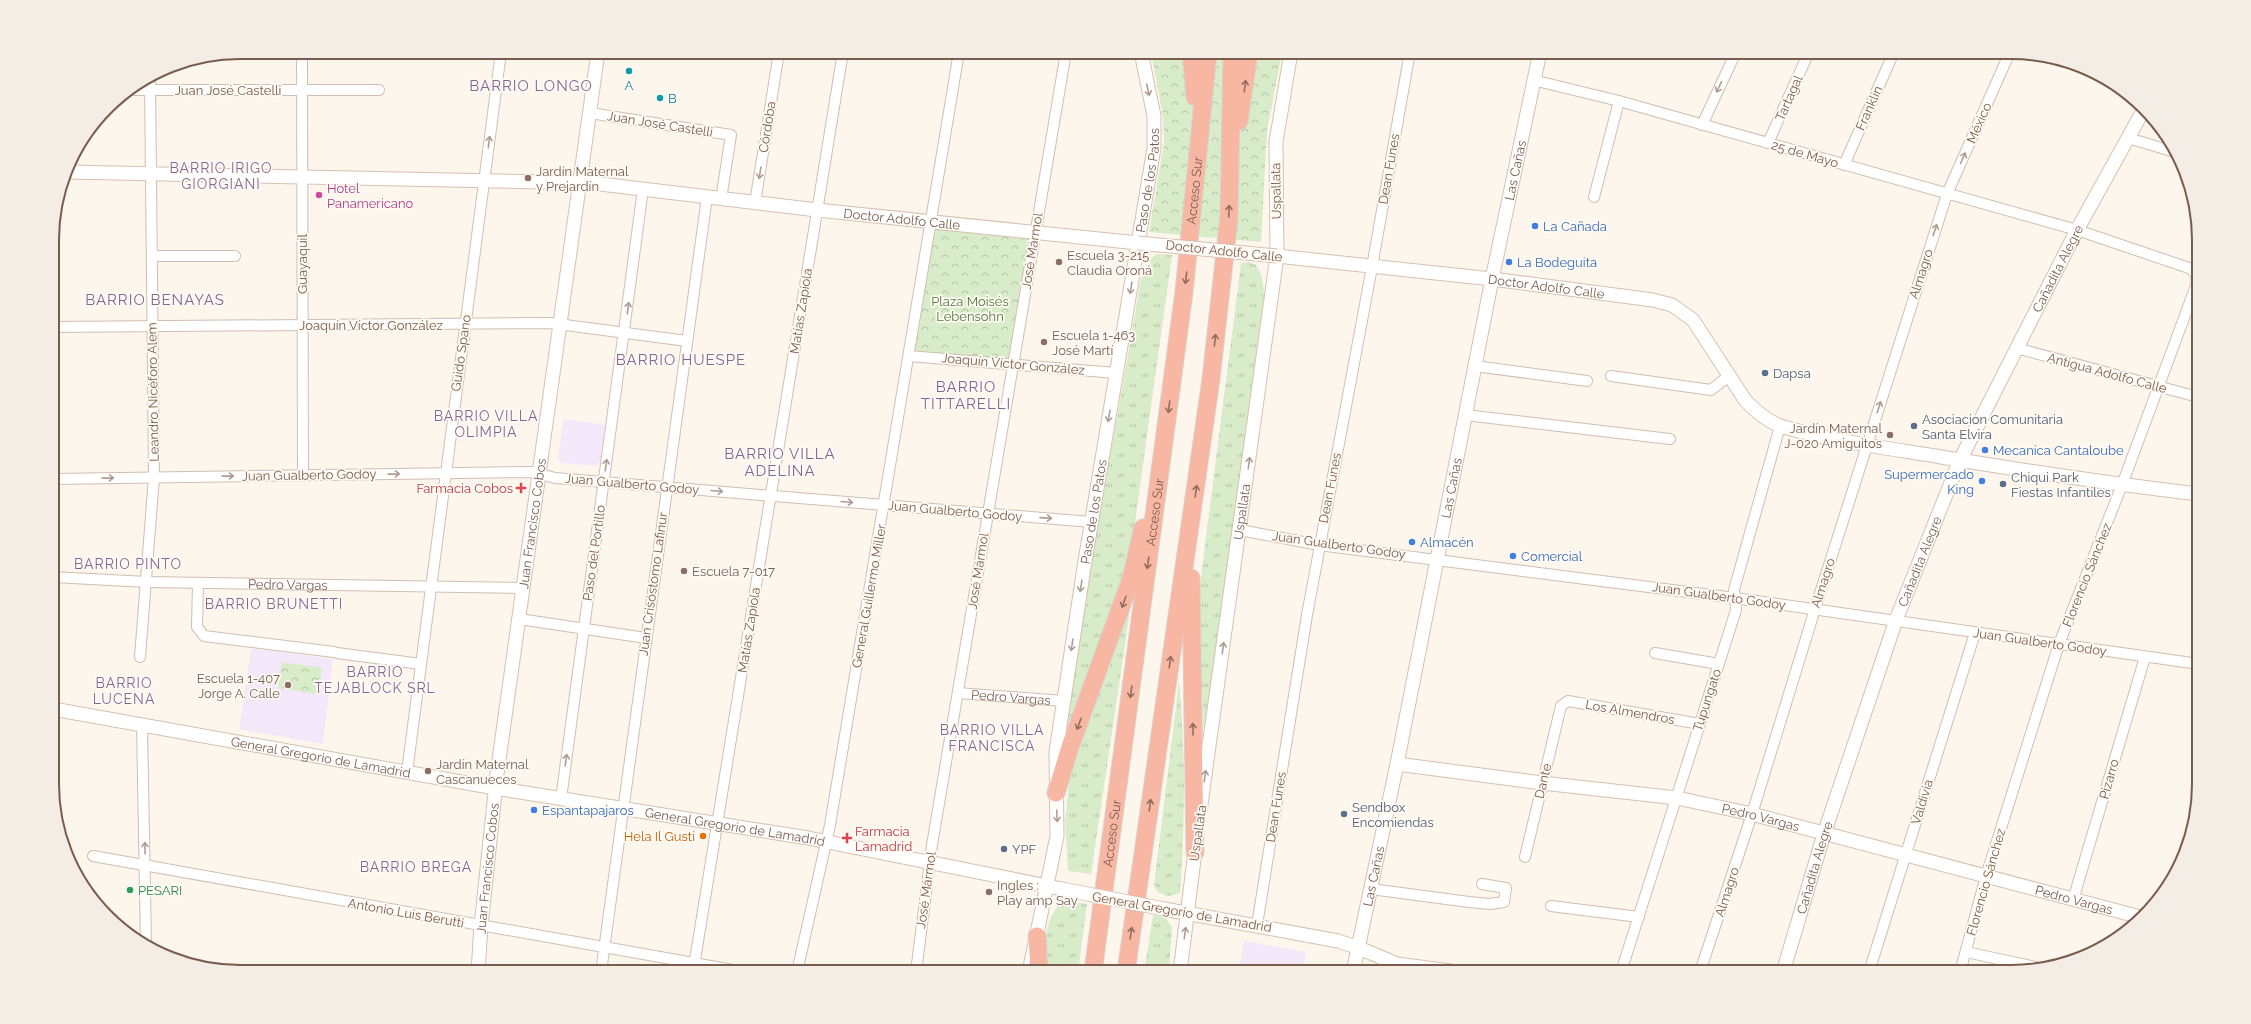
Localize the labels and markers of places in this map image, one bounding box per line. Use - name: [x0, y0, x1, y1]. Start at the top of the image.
- marker: A: [624, 66, 634, 76]
- place label: A: [625, 78, 634, 93]
- place label: B: [668, 91, 677, 106]
- marker: B: [655, 93, 665, 103]
- place label: Jardín Maternal y Prejardín: [536, 164, 629, 194]
- marker: Jardín Maternal y Prejardín: [523, 173, 533, 183]
- place label: Hotel Panamericano: [327, 181, 414, 211]
- marker: Hotel Panamericano: [314, 190, 324, 200]
- place label: La Cañada: [1543, 219, 1607, 234]
- marker: La Cañada: [1530, 221, 1540, 231]
- place label: Escuela 3-215 Claudia Oroná: [1067, 248, 1152, 278]
- place label: La Bodeguita: [1517, 255, 1597, 270]
- marker: Escuela 3-215 Claudia Oroná: [1054, 257, 1064, 267]
- marker: La Bodeguita: [1504, 257, 1514, 267]
- place label: Escuela 1-463 José Martí: [1052, 328, 1135, 358]
- marker: Escuela 1-463 José Martí: [1039, 337, 1049, 347]
- place label: Dapsa: [1773, 366, 1811, 381]
- marker: Dapsa: [1760, 368, 1770, 378]
- place label: Asociacion Comunitaria Santa Elvira: [1922, 412, 2063, 442]
- place label: Jardín Maternal J-020 Amiguitos: [1784, 421, 1882, 451]
- marker: Asociacion Comunitaria Santa Elvira: [1909, 421, 1919, 431]
- marker: Jardín Maternal J-020 Amiguitos: [1885, 430, 1895, 440]
- place label: Mecanica Cantaloube: [1993, 443, 2124, 458]
- marker: Mecanica Cantaloube: [1980, 445, 1990, 455]
- place label: Supermercado King: [1884, 467, 1974, 497]
- place label: Chiqui Park Fiestas Infantiles: [2011, 470, 2111, 500]
- marker: Supermercado King: [1977, 476, 1987, 486]
- marker: Chiqui Park Fiestas Infantiles: [1998, 479, 2008, 489]
- place label: Farmacia Cobos: [416, 481, 513, 496]
- marker: Farmacia Cobos: [516, 483, 526, 493]
- place label: Almacén: [1420, 535, 1474, 550]
- marker: Almacén: [1407, 537, 1417, 547]
- place label: Comercial: [1521, 549, 1583, 564]
- marker: Comercial: [1508, 551, 1518, 561]
- place label: Escuela 7-017: [692, 564, 775, 579]
- marker: Escuela 7-017: [679, 566, 689, 576]
- place label: Escuela 1-407 Jorge A. Calle: [197, 671, 280, 701]
- marker: Escuela 1-407 Jorge A. Calle: [283, 680, 293, 690]
- place label: Jardín Maternal Cascanueces: [436, 757, 529, 787]
- marker: Jardín Maternal Cascanueces: [423, 766, 433, 776]
- place label: Sendbox Encomiendas: [1352, 800, 1434, 830]
- place label: Espantapajaros: [542, 803, 634, 818]
- marker: Espantapajaros: [529, 805, 539, 815]
- marker: Sendbox Encomiendas: [1339, 809, 1349, 819]
- place label: Farmacia Lamadrid: [855, 824, 912, 854]
- place label: Hela Il Gusti: [624, 829, 695, 844]
- marker: Hela Il Gusti: [698, 831, 708, 841]
- marker: Farmacia Lamadrid: [842, 833, 852, 843]
- place label: YPF: [1012, 842, 1037, 857]
- marker: YPF: [999, 844, 1009, 854]
- place label: Ingles : Play amp Say: [997, 878, 1078, 908]
- place label: PESARI: [138, 883, 182, 898]
- marker: PESARI: [125, 885, 135, 895]
- marker: Ingles : Play amp Say: [984, 887, 994, 897]

